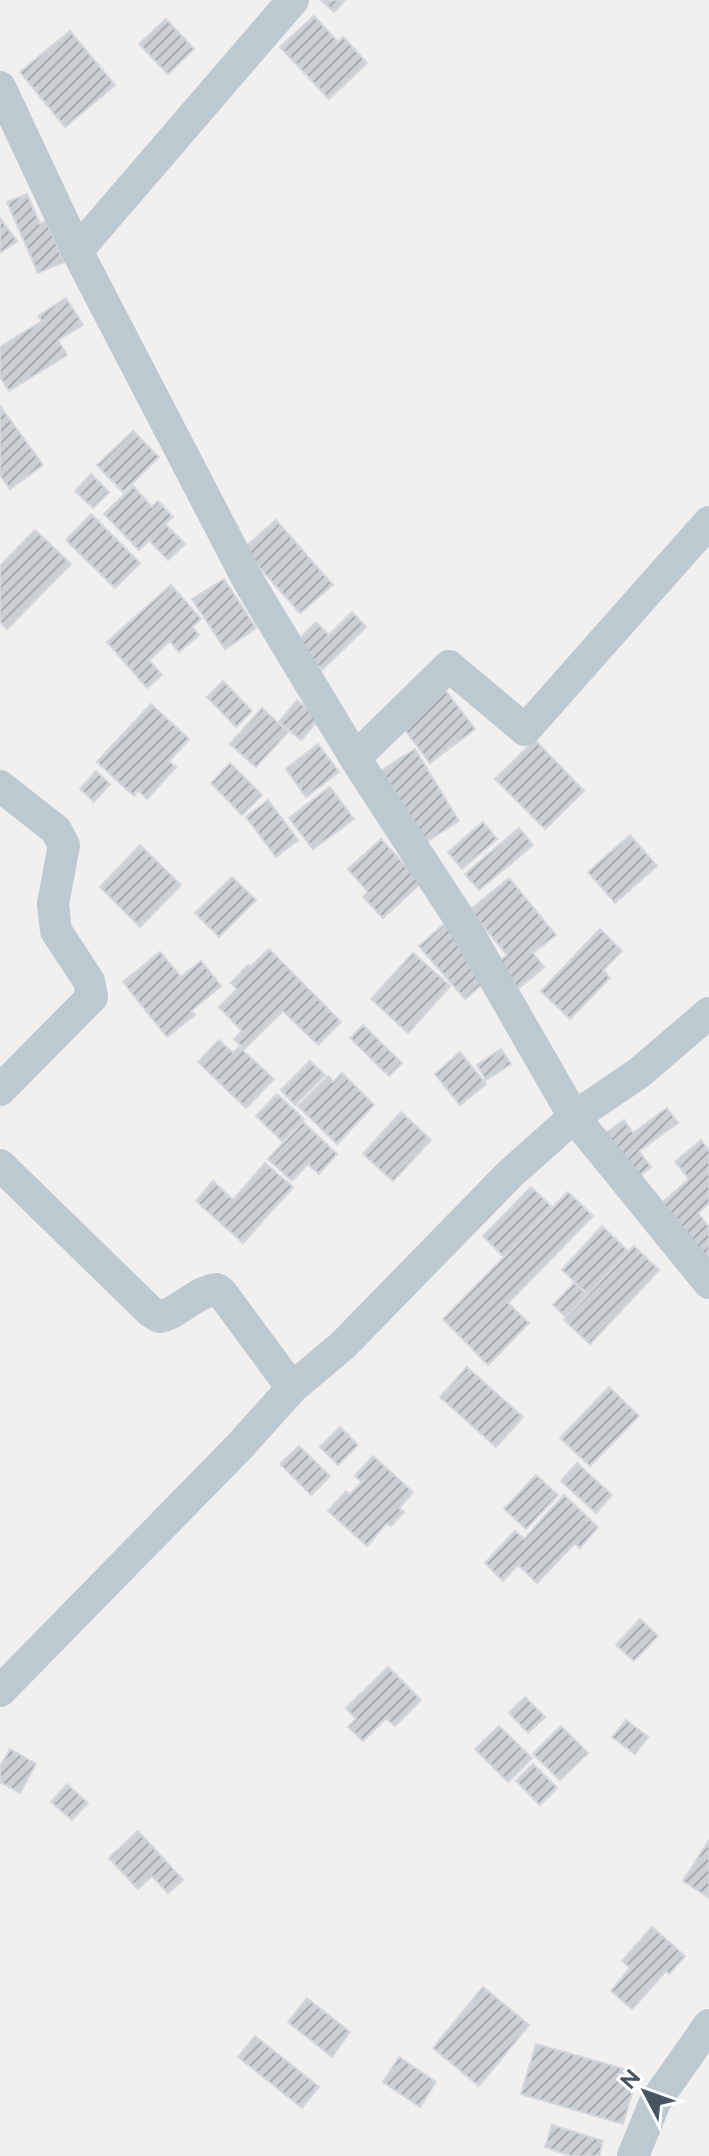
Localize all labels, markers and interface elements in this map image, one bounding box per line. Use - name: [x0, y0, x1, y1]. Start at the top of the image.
- north arrow: [605, 2052, 685, 2132]
- text: N: [615, 2064, 645, 2094]

